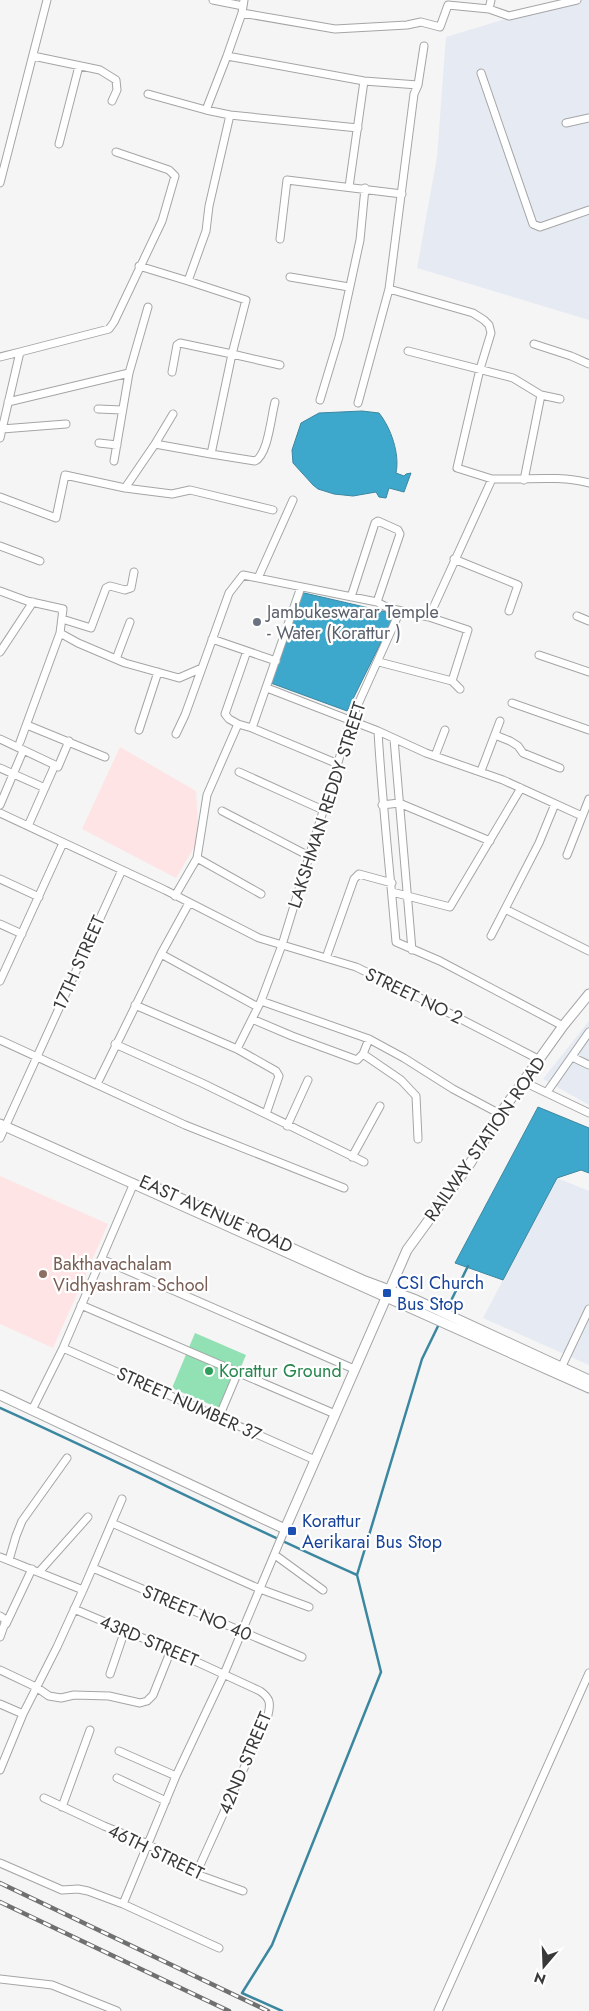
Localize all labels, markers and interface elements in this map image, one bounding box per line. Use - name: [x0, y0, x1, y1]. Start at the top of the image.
- place label: Jambukeswarar Temple - Water (Korattur ): [265, 599, 439, 646]
- marker: Jambukeswarar Temple - Water (Korattur ): [251, 616, 263, 628]
- street label: LAKSHMAN REDDY STREET: [281, 698, 373, 911]
- street label: 17TH STREET: [47, 911, 112, 1015]
- street label: STREET NO 2: [361, 961, 467, 1031]
- street label: RAILWAY STATION ROAD: [418, 1051, 552, 1227]
- street label: EAST AVENUE ROAD: [135, 1168, 297, 1260]
- place label: Bakthavachalam Vidhyashram School: [53, 1251, 208, 1298]
- marker: Bakthavachalam Vidhyashram School: [37, 1268, 49, 1280]
- place label: CSI Church Bus Stop: [397, 1270, 484, 1317]
- marker: CSI Church Bus Stop: [381, 1287, 393, 1299]
- place label: Korattur Ground: [219, 1358, 342, 1384]
- street label: STREET NUMBER 37: [112, 1360, 266, 1448]
- marker: Korattur Ground: [203, 1365, 215, 1377]
- place label: Korattur Aerikarai Bus Stop: [302, 1508, 442, 1555]
- marker: Korattur Aerikarai Bus Stop: [286, 1525, 298, 1537]
- street label: STREET NO 40: [138, 1578, 256, 1648]
- street label: 43RD STREET: [96, 1609, 203, 1674]
- street label: 42ND STREET: [212, 1707, 278, 1818]
- street label: 46TH STREET: [104, 1818, 209, 1887]
- north arrow: [519, 1941, 569, 1991]
- text: N: [531, 1967, 548, 1990]

